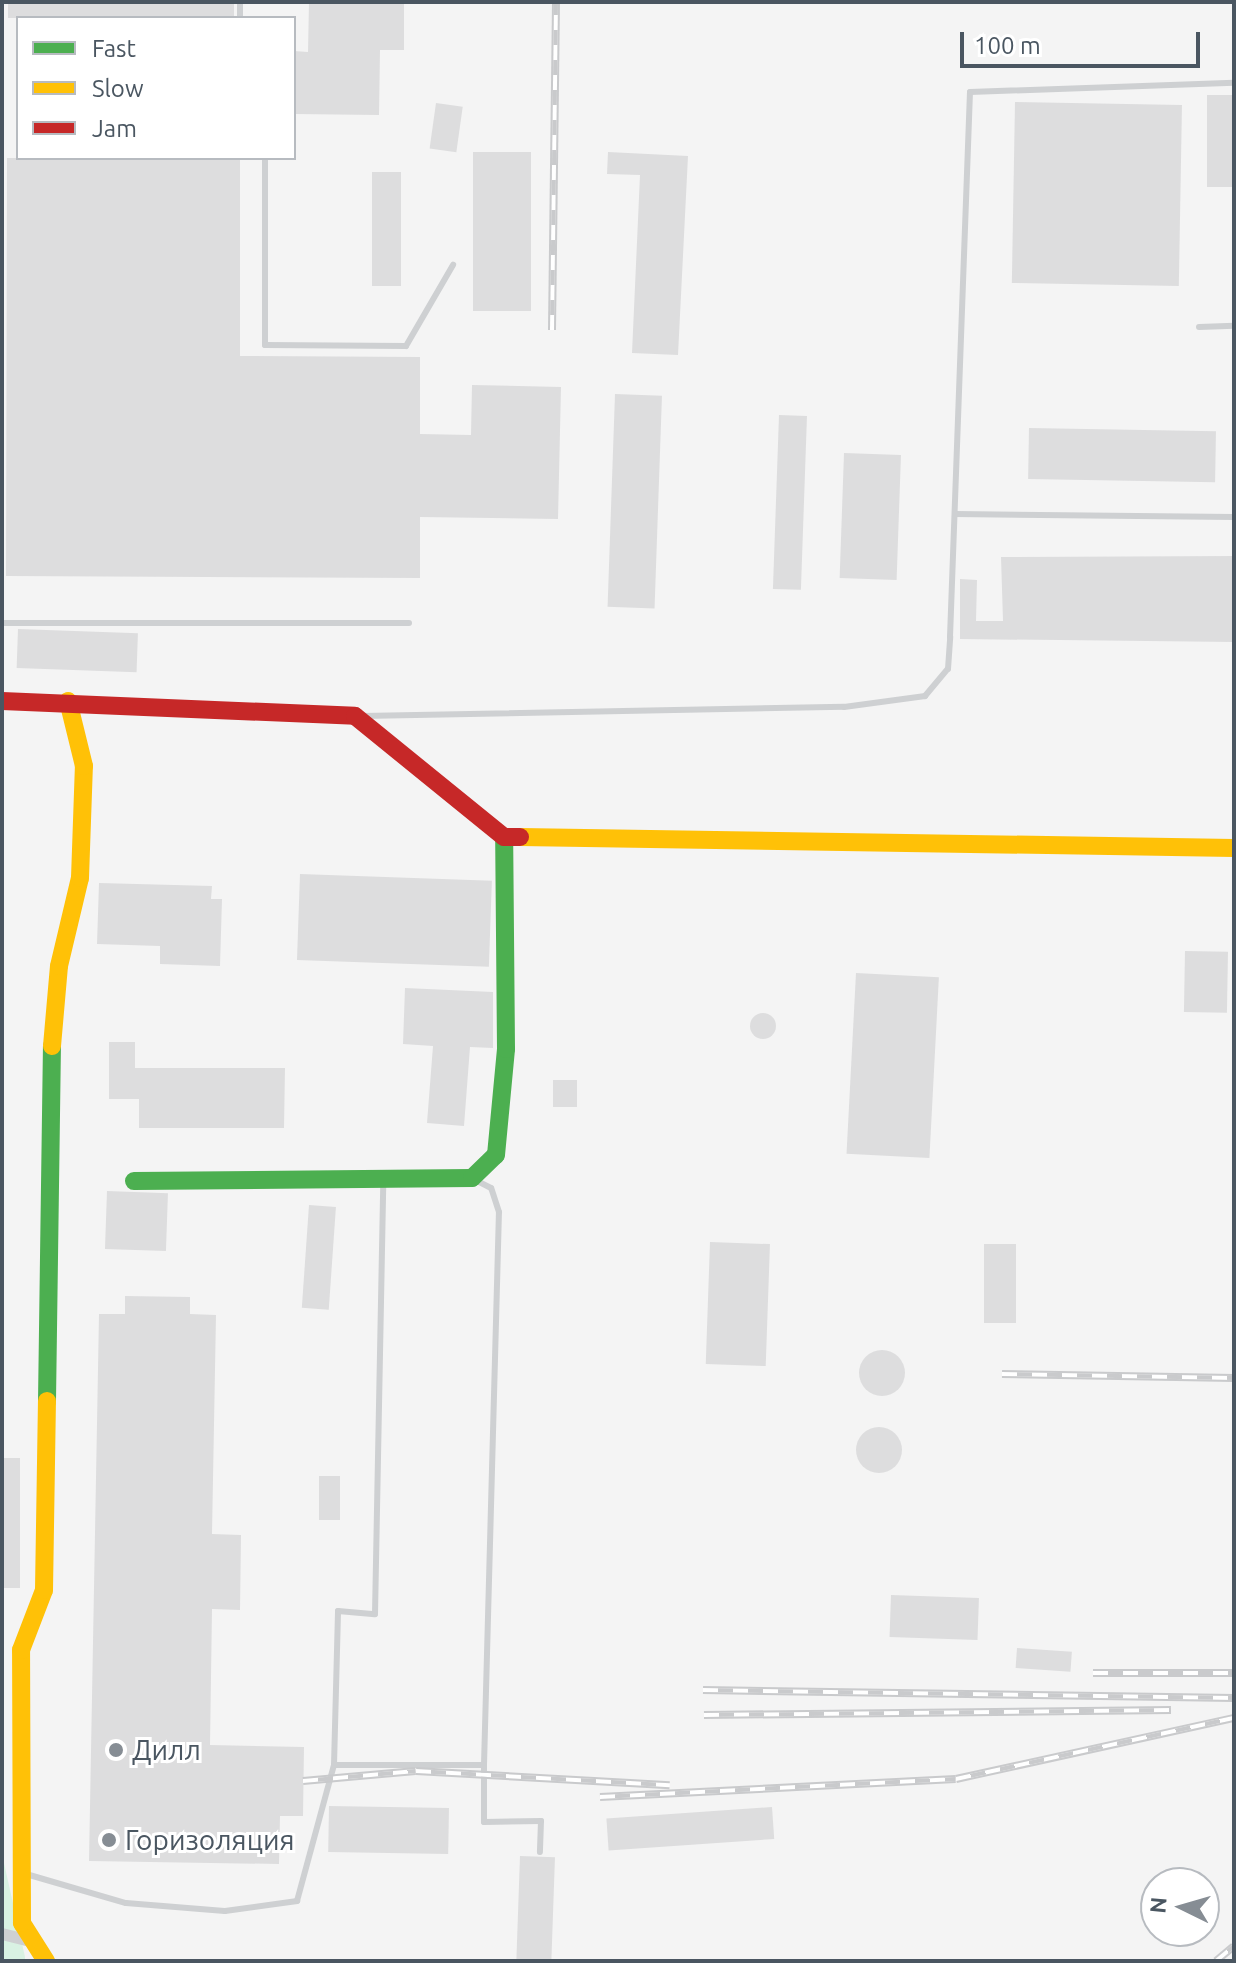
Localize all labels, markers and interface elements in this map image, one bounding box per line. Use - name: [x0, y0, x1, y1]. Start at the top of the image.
- legend: [16, 16, 296, 160]
- scale bar: [964, 16, 1204, 66]
- text: 100 m: [974, 32, 1041, 59]
- text: Fast: [92, 35, 136, 62]
- text: Slow: [92, 75, 144, 102]
- text: Jam: [92, 115, 137, 142]
- place label: Дилл: [132, 1733, 201, 1767]
- marker: Дилл: [107, 1741, 125, 1759]
- place label: Горизоляция: [125, 1823, 295, 1857]
- marker: Горизоляция: [100, 1831, 118, 1849]
- north arrow: [1140, 1867, 1220, 1947]
- text: N: [1144, 1896, 1171, 1914]

